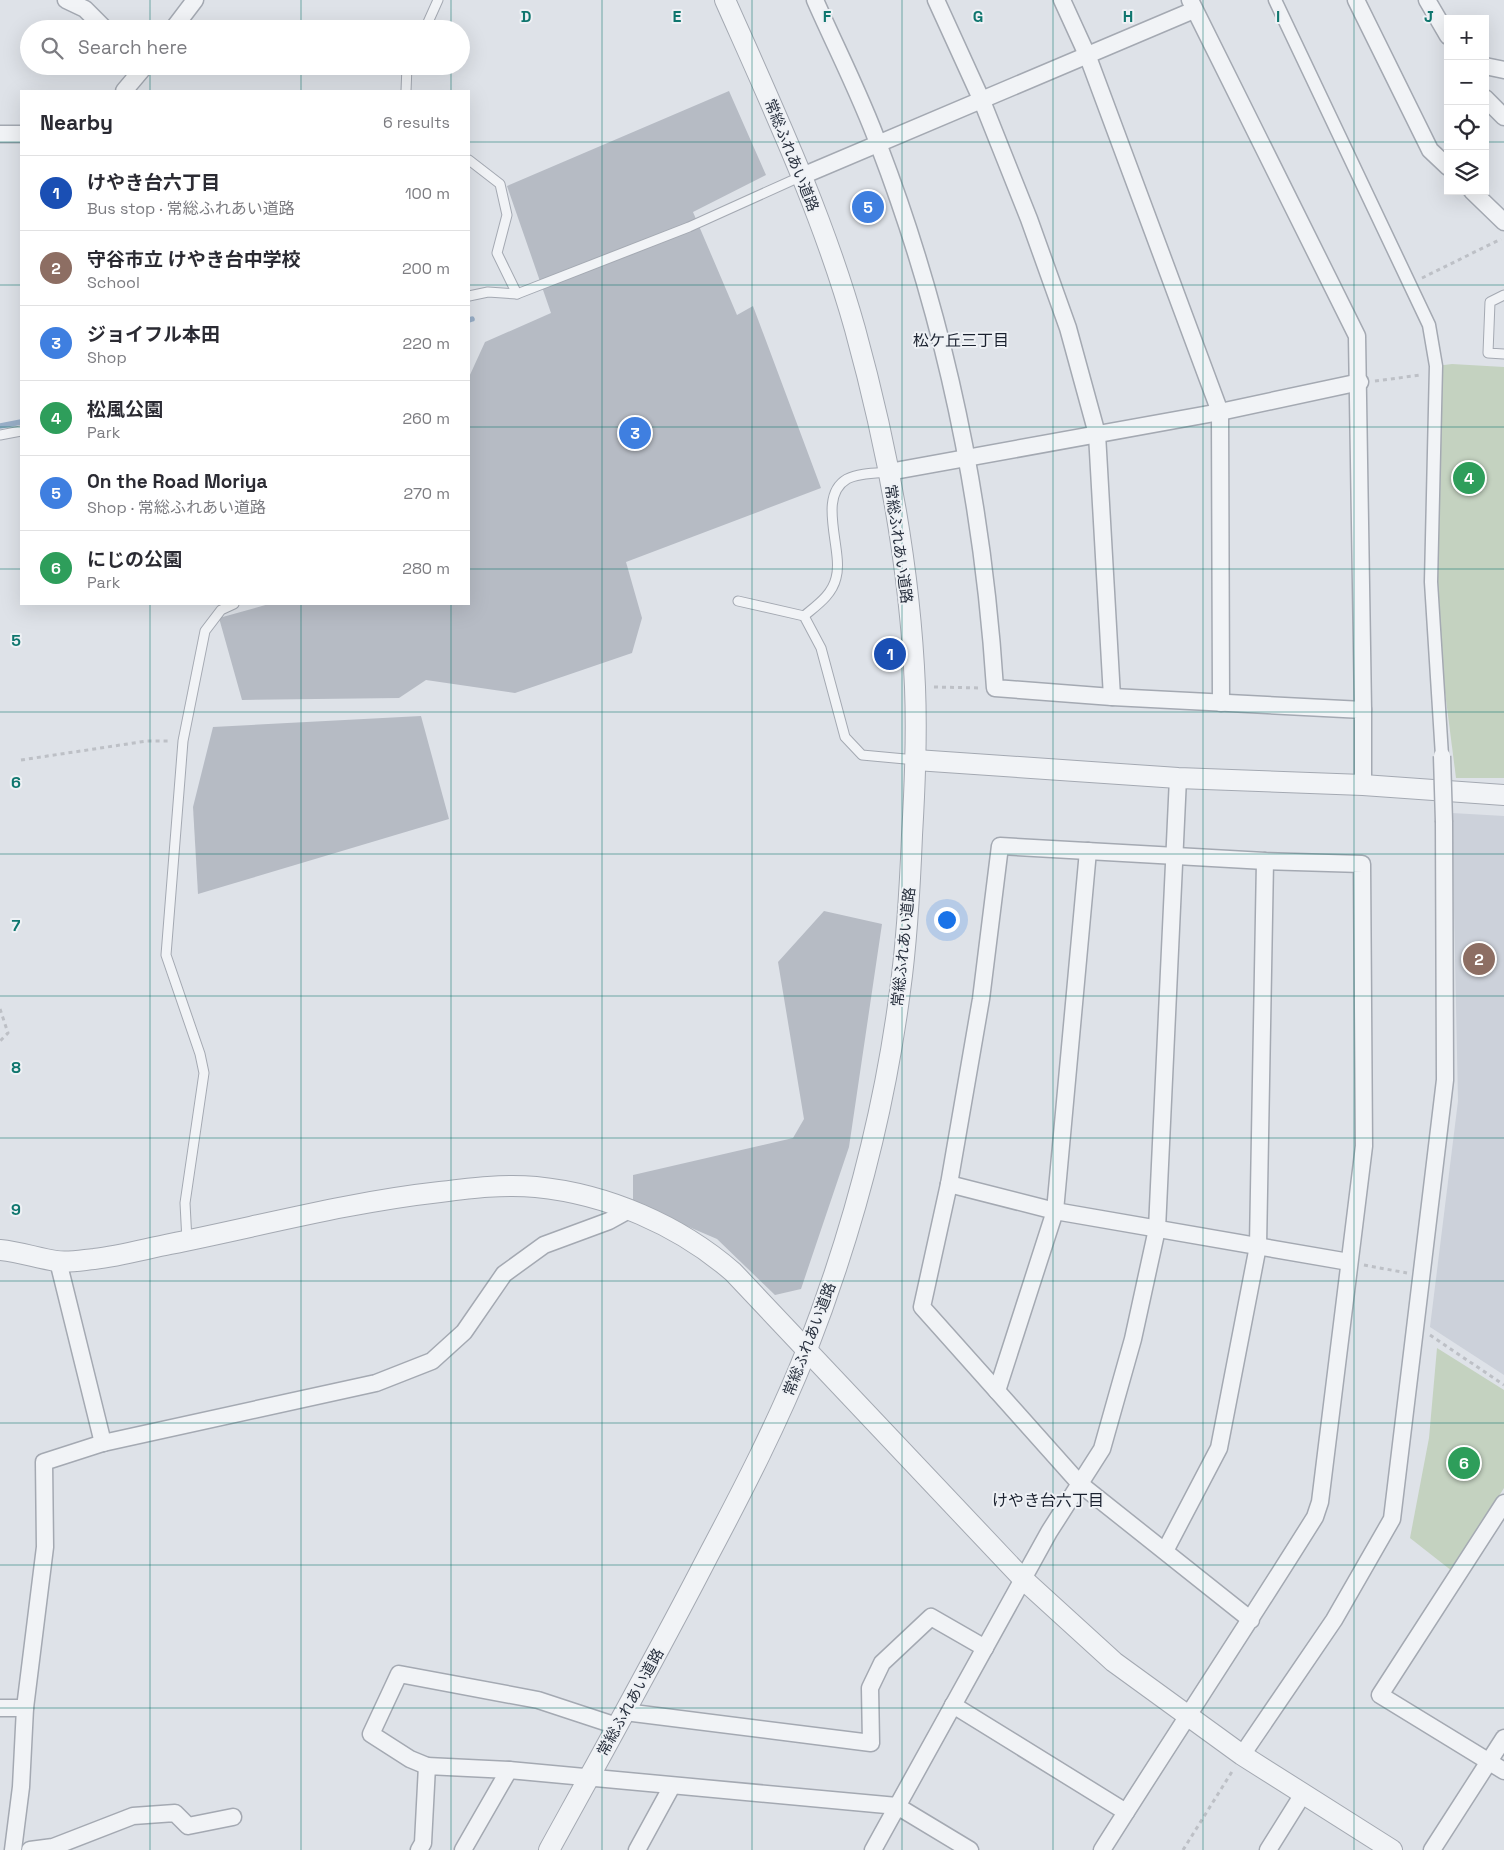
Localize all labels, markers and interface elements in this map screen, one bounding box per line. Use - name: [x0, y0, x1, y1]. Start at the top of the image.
- text: D: [521, 6, 531, 27]
- text: E: [673, 6, 682, 27]
- text: F: [823, 6, 832, 27]
- text: G: [973, 6, 983, 27]
- text: H: [1123, 6, 1133, 27]
- text: I: [1276, 6, 1280, 27]
- text: J: [1424, 6, 1434, 27]
- map controls: [1444, 15, 1489, 195]
- button: +: [1444, 15, 1489, 60]
- search box: [20, 20, 470, 75]
- icon: search: [38, 34, 66, 62]
- text: Search here: [78, 35, 188, 60]
- button: −: [1444, 60, 1489, 105]
- street label: 常総ふれあい道路: [761, 96, 823, 214]
- button: locate: [1444, 105, 1489, 150]
- text: Nearby: [40, 109, 113, 136]
- text: 6 results: [383, 112, 450, 133]
- button: layers: [1444, 150, 1489, 195]
- text: けやき台六丁目: [87, 170, 220, 195]
- text: 1: [52, 183, 60, 204]
- text: 100 m: [405, 183, 450, 204]
- pin: 5: [852, 188, 884, 226]
- text: Bus stop · 常総ふれあい道路: [87, 198, 295, 219]
- text: 守谷市立 けやき台中学校: [87, 247, 301, 272]
- text: 2: [51, 258, 61, 279]
- text: 200 m: [402, 258, 450, 279]
- text: School: [87, 272, 140, 293]
- text: ジョイフル本田: [87, 322, 220, 347]
- district label: 松ケ丘三丁目: [913, 330, 1009, 351]
- text: 3: [51, 333, 61, 354]
- text: 220 m: [403, 333, 450, 354]
- text: Shop: [87, 347, 127, 368]
- text: 松風公園: [87, 397, 163, 422]
- text: 4: [51, 408, 61, 429]
- text: 260 m: [402, 408, 450, 429]
- pin: 3: [619, 414, 651, 452]
- text: Park: [87, 422, 120, 443]
- pin: 4: [1453, 459, 1485, 497]
- text: On the Road Moriya: [87, 469, 268, 494]
- text: 5: [51, 483, 61, 504]
- text: 270 m: [403, 483, 450, 504]
- street label: 常総ふれあい道路: [881, 483, 917, 605]
- text: Shop · 常総ふれあい道路: [87, 497, 266, 518]
- text: にじの公園: [87, 547, 182, 572]
- text: 6: [51, 558, 61, 579]
- text: 280 m: [402, 558, 450, 579]
- text: Park: [87, 572, 120, 593]
- text: 5: [11, 630, 21, 651]
- pin: 1: [874, 635, 906, 673]
- text: 6: [11, 772, 21, 793]
- street label: 常総ふれあい道路: [887, 886, 919, 1008]
- your location: [934, 907, 960, 933]
- text: 7: [12, 915, 21, 936]
- pin: 2: [1463, 940, 1495, 978]
- text: 8: [11, 1057, 21, 1078]
- text: 9: [11, 1199, 21, 1220]
- street label: 常総ふれあい道路: [779, 1280, 839, 1398]
- pin: 6: [1448, 1444, 1480, 1482]
- district label: けやき台六丁目: [992, 1490, 1104, 1511]
- street label: 常総ふれあい道路: [593, 1645, 667, 1759]

